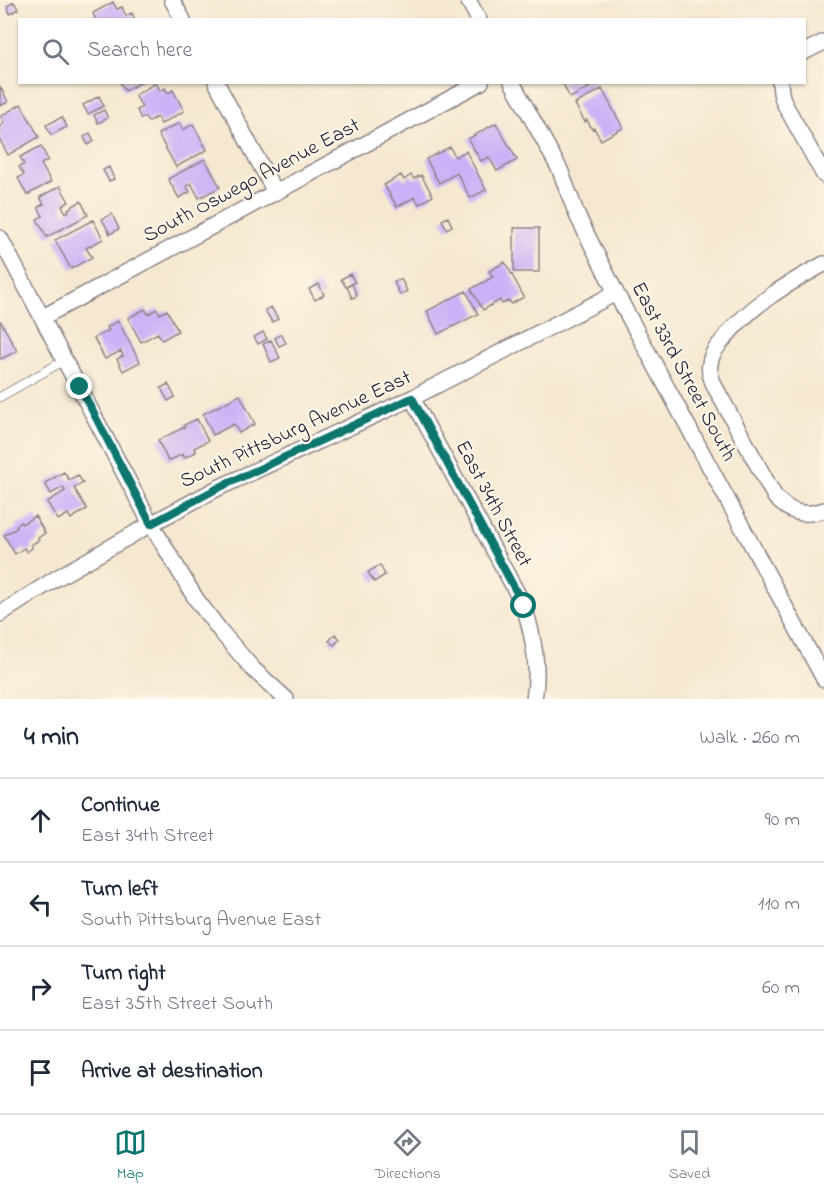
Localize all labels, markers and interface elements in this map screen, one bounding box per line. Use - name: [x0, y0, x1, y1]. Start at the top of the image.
- search box: [18, 18, 806, 84]
- icon: search: [39, 35, 72, 68]
- text: Search here: [87, 35, 192, 67]
- street label: South Oswego Avenue East: [138, 111, 367, 253]
- street label: East 33rd Street South: [623, 277, 743, 467]
- street label: South Pittsburg Avenue East: [175, 363, 417, 499]
- route end: [66, 373, 92, 399]
- street label: East 34th Street: [447, 435, 539, 573]
- route start: [510, 592, 536, 618]
- text: 4 min: [24, 719, 79, 757]
- text: Walk · 260 m: [699, 724, 800, 753]
- text: Continue: [81, 790, 160, 822]
- icon: ahead: [24, 804, 57, 837]
- text: 90 m: [765, 806, 800, 835]
- text: East 34th Street: [81, 822, 214, 851]
- text: Turn left: [81, 874, 158, 906]
- icon: left: [24, 888, 57, 921]
- text: 110 m: [758, 890, 800, 919]
- text: South Pittsburg Avenue East: [81, 906, 321, 935]
- text: Turn right: [81, 958, 166, 990]
- icon: right: [24, 972, 57, 1005]
- text: 60 m: [762, 974, 800, 1003]
- text: East 35th Street South: [81, 990, 273, 1019]
- icon: arrive: [24, 1056, 57, 1089]
- text: Arrive at destination: [81, 1056, 263, 1088]
- tab: Map: [114, 1126, 147, 1186]
- tab: Directions: [374, 1126, 441, 1186]
- tab: Saved: [668, 1126, 710, 1186]

